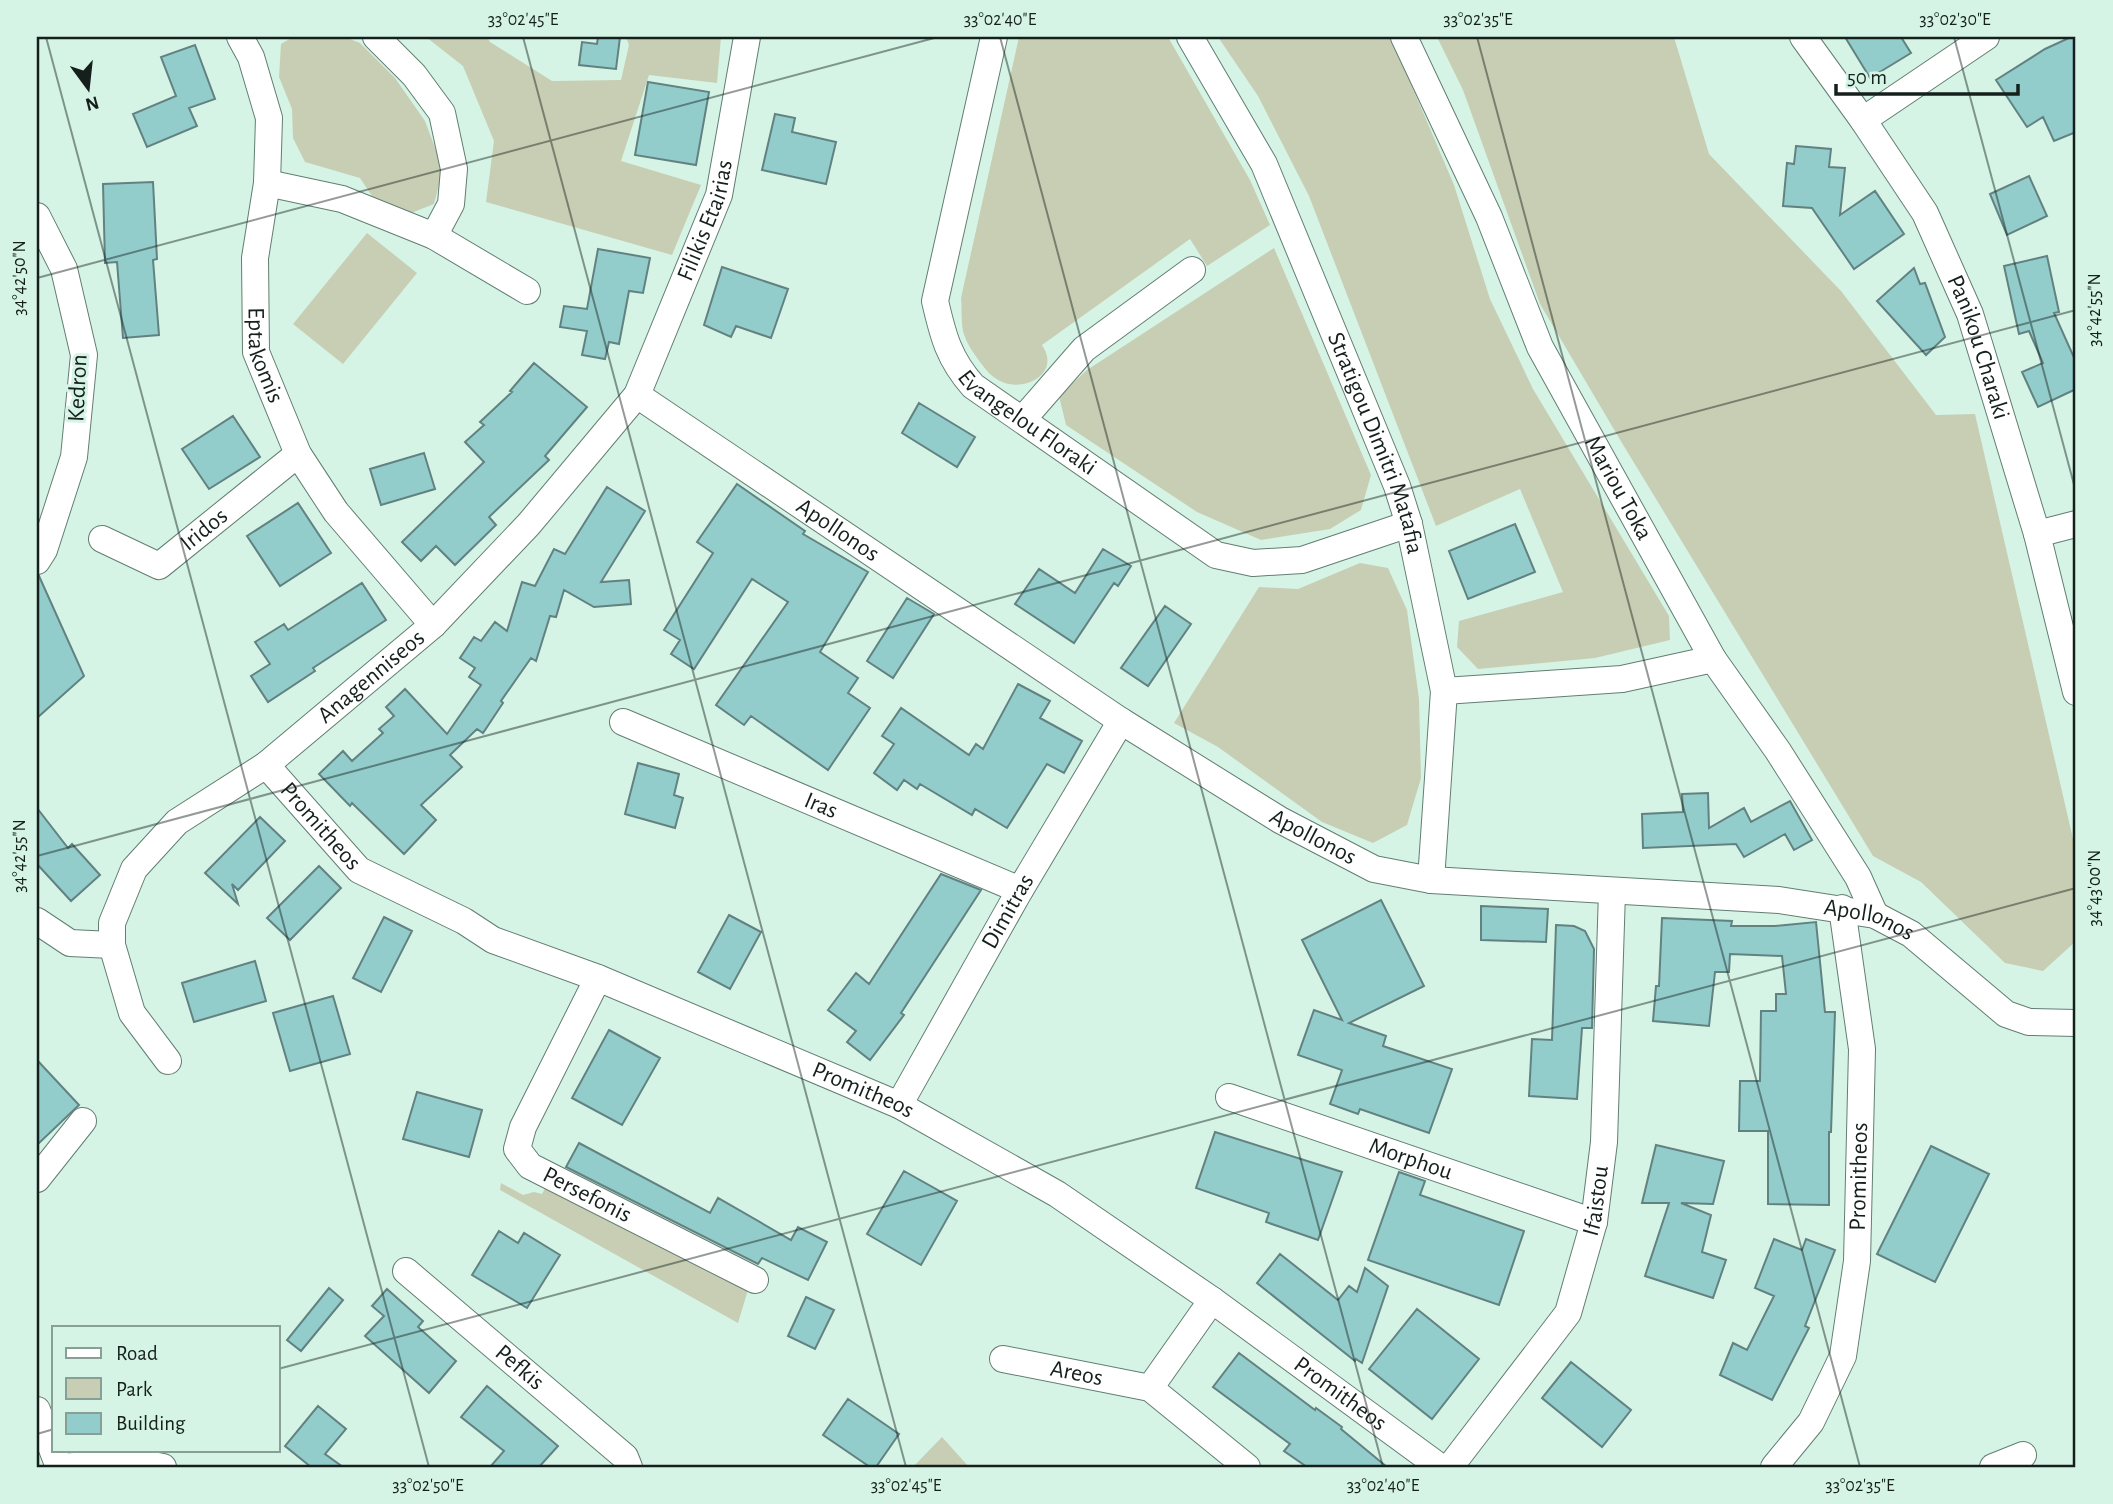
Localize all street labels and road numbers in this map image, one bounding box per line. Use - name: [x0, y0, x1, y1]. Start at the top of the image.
- street label: Filikis Etairias: [673, 158, 737, 284]
- street label: Panikou Charaki: [1942, 272, 2013, 422]
- street label: Eptakomis: [244, 307, 288, 406]
- street label: Stratigou Dimitri Matafia: [1323, 329, 1427, 556]
- street label: Kedron: [64, 354, 92, 422]
- street label: Evangelou Floraki: [953, 366, 1101, 480]
- street label: Mariou Toka: [1580, 432, 1657, 544]
- street label: Apollonos: [792, 494, 883, 566]
- street label: Iridos: [176, 504, 232, 556]
- street label: Anagenniseos: [313, 625, 429, 728]
- street label: Promitheos: [275, 778, 365, 875]
- street label: Iras: [801, 788, 841, 823]
- street label: Apollonos: [1265, 805, 1360, 870]
- street label: Dimitras: [977, 870, 1039, 953]
- street label: Apollonos: [1822, 895, 1918, 945]
- street label: Promitheos: [808, 1058, 918, 1123]
- street label: Promitheos: [1846, 1122, 1872, 1231]
- street label: Morphou: [1366, 1134, 1455, 1185]
- street label: Persefonis: [539, 1163, 635, 1227]
- street label: Ifaistou: [1579, 1164, 1613, 1239]
- street label: Pefkis: [490, 1340, 549, 1395]
- street label: Promitheos: [1289, 1352, 1391, 1436]
- street label: Areos: [1048, 1357, 1105, 1390]

